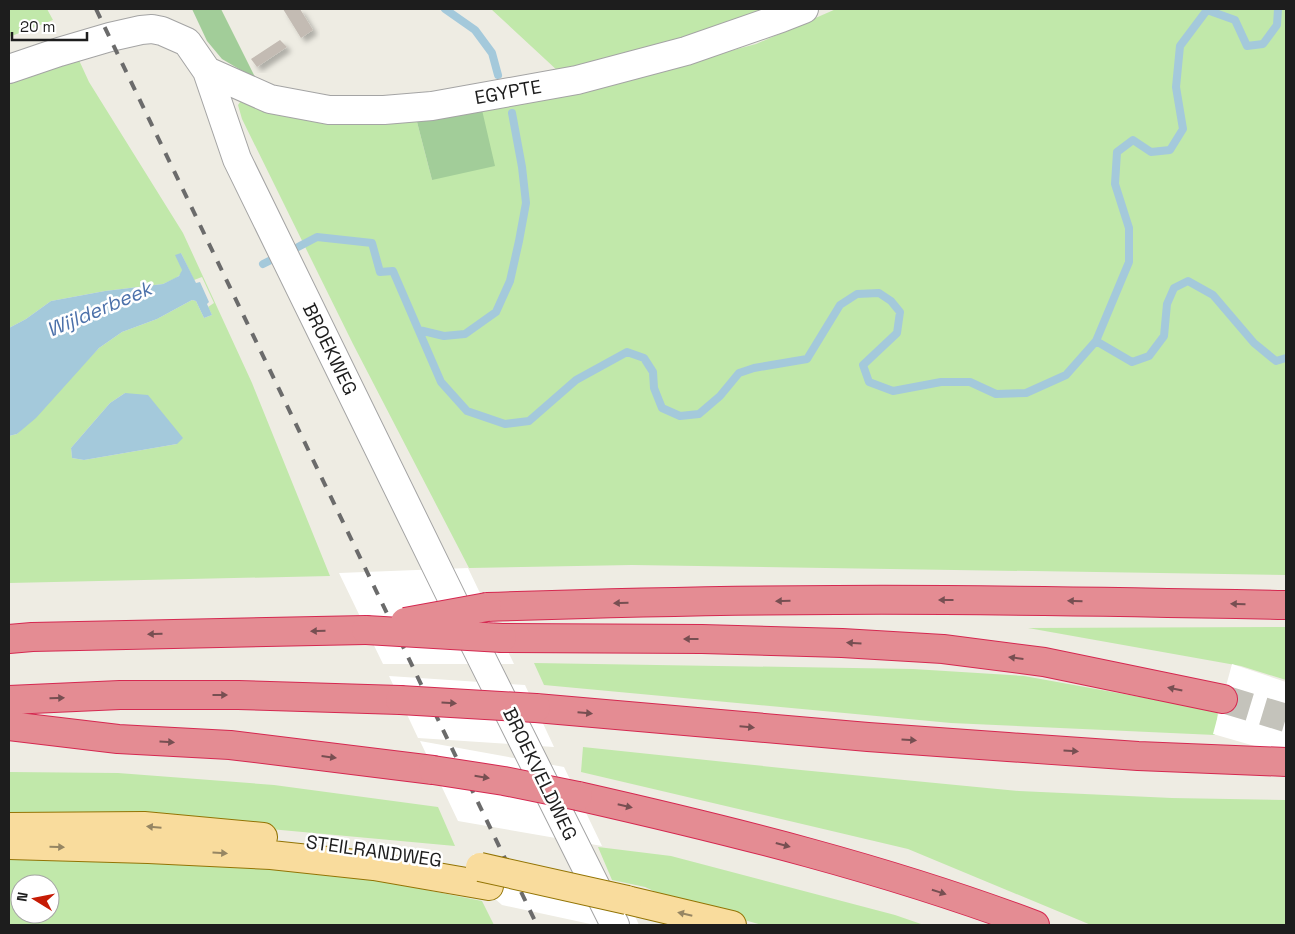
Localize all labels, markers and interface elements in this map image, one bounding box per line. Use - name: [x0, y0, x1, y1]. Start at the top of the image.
- scale bar: [12, 10, 88, 42]
- text: 20 m: [20, 17, 55, 36]
- street label: EGYPTE: [473, 74, 543, 110]
- water label: Wijlderbeek: [42, 274, 158, 343]
- street label: BROEKWEG: [297, 299, 363, 399]
- one-way arrow: [937, 596, 953, 604]
- one-way arrow: [775, 597, 791, 605]
- one-way arrow: [1067, 597, 1083, 605]
- one-way arrow: [612, 599, 628, 607]
- one-way arrow: [1229, 600, 1245, 608]
- one-way arrow: [309, 627, 325, 635]
- one-way arrow: [147, 631, 163, 639]
- one-way arrow: [683, 635, 699, 643]
- one-way arrow: [846, 639, 862, 647]
- one-way arrow: [1007, 654, 1023, 662]
- one-way arrow: [1167, 685, 1183, 693]
- one-way arrow: [212, 691, 228, 699]
- one-way arrow: [50, 694, 66, 702]
- one-way arrow: [441, 699, 457, 707]
- street label: BROEKVELDWEG: [497, 703, 583, 845]
- one-way arrow: [577, 709, 593, 717]
- one-way arrow: [739, 723, 755, 731]
- one-way arrow: [901, 737, 917, 745]
- one-way arrow: [159, 738, 175, 746]
- one-way arrow: [1063, 748, 1079, 756]
- one-way arrow: [321, 753, 337, 761]
- one-way arrow: [474, 774, 490, 782]
- one-way arrow: [618, 803, 634, 811]
- one-way arrow: [146, 823, 162, 831]
- street label: STEILRANDWEG: [304, 829, 444, 873]
- one-way arrow: [776, 842, 791, 850]
- one-way arrow: [50, 843, 66, 851]
- one-way arrow: [212, 849, 228, 857]
- north arrow: [10, 874, 60, 924]
- one-way arrow: [931, 889, 946, 896]
- text: N: [13, 891, 32, 903]
- one-way arrow: [677, 910, 692, 918]

